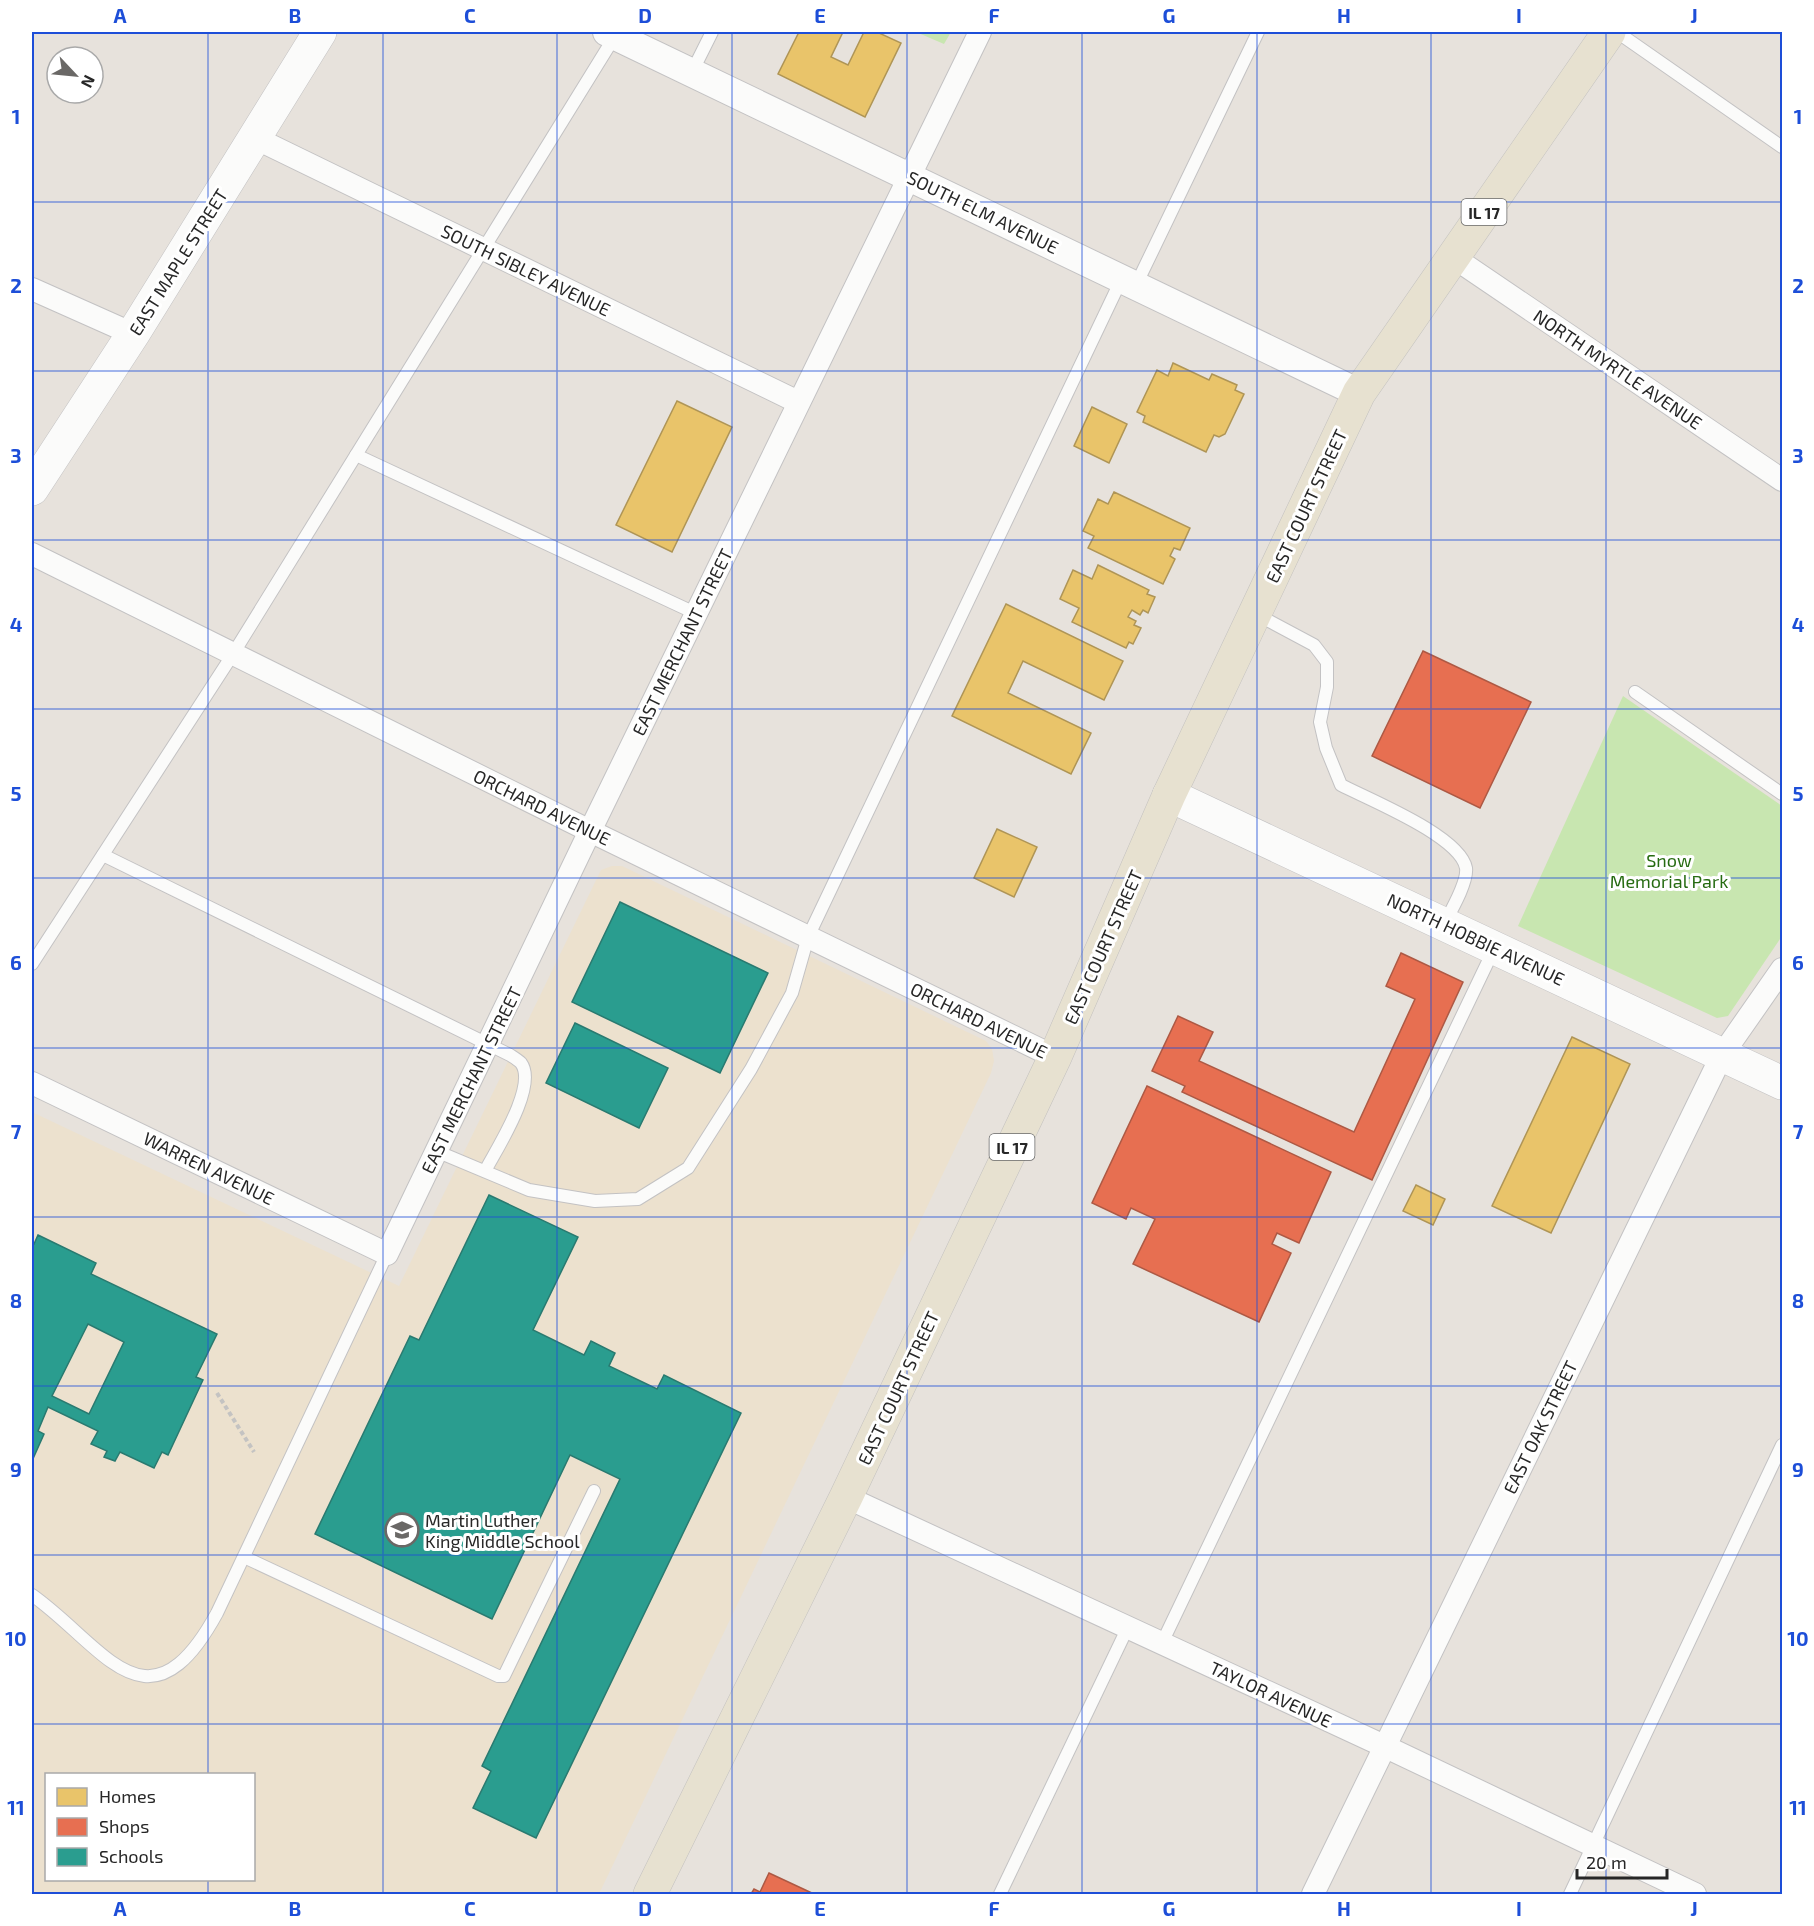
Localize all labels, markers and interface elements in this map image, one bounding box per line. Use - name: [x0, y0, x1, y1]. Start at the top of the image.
- text: A: [113, 3, 127, 27]
- text: B: [289, 3, 301, 27]
- text: C: [464, 3, 476, 27]
- text: D: [638, 3, 652, 27]
- text: E: [814, 3, 826, 27]
- text: F: [988, 3, 1000, 27]
- text: G: [1163, 3, 1175, 27]
- text: H: [1337, 3, 1351, 27]
- text: I: [1516, 3, 1522, 27]
- text: J: [1690, 3, 1698, 27]
- north arrow: [45, 45, 105, 105]
- text: N: [78, 72, 100, 91]
- text: 1: [12, 104, 20, 128]
- text: 1: [1794, 104, 1802, 128]
- street label: SOUTH ELM AVENUE: [904, 166, 1062, 258]
- street label: EAST MAPLE STREET: [124, 184, 232, 339]
- road number: IL 17: [1462, 199, 1506, 225]
- street label: SOUTH SIBLEY AVENUE: [438, 219, 614, 321]
- text: 2: [10, 273, 22, 297]
- text: 2: [1792, 273, 1804, 297]
- street label: NORTH MYRTLE AVENUE: [1529, 304, 1707, 434]
- street label: EAST COURT STREET: [1261, 425, 1351, 586]
- text: 3: [10, 443, 22, 467]
- text: 3: [1792, 443, 1804, 467]
- street label: EAST MERCHANT STREET: [627, 545, 737, 739]
- text: 4: [10, 612, 23, 636]
- text: 4: [1792, 612, 1805, 636]
- street label: ORCHARD AVENUE: [470, 764, 614, 850]
- text: 5: [10, 781, 22, 805]
- text: 5: [1792, 781, 1804, 805]
- park label: Snow Memorial Park: [1610, 849, 1728, 892]
- street label: EAST COURT STREET: [1059, 866, 1147, 1028]
- street label: NORTH HOBBIE AVENUE: [1384, 888, 1568, 990]
- text: 6: [10, 950, 22, 974]
- text: 6: [1792, 950, 1804, 974]
- street label: ORCHARD AVENUE: [907, 977, 1051, 1063]
- street label: EAST MERCHANT STREET: [416, 983, 526, 1177]
- text: 7: [11, 1119, 22, 1143]
- text: 7: [1793, 1119, 1804, 1143]
- street label: WARREN AVENUE: [140, 1127, 278, 1209]
- road number: IL 17: [990, 1134, 1034, 1160]
- text: 8: [10, 1288, 22, 1312]
- text: 8: [1792, 1288, 1804, 1312]
- street label: EAST COURT STREET: [853, 1307, 943, 1468]
- street label: EAST OAK STREET: [1498, 1356, 1582, 1497]
- text: 9: [10, 1457, 22, 1481]
- text: 9: [1792, 1457, 1804, 1481]
- place label: Martin Luther King Middle School: [425, 1509, 580, 1552]
- school or university icon: Martin Luther King Middle School: [384, 1512, 420, 1548]
- text: 10: [5, 1626, 27, 1650]
- text: 10: [1787, 1626, 1809, 1650]
- street label: TAYLOR AVENUE: [1207, 1656, 1335, 1732]
- legend: [45, 1773, 255, 1881]
- text: Homes: [99, 1785, 156, 1807]
- text: 11: [7, 1795, 25, 1819]
- text: 11: [1789, 1795, 1807, 1819]
- text: Shops: [99, 1815, 149, 1837]
- scale bar: [1577, 1842, 1667, 1880]
- text: Schools: [99, 1845, 163, 1867]
- text: 20 m: [1586, 1851, 1627, 1873]
- text: A: [113, 1896, 127, 1920]
- text: B: [289, 1896, 301, 1920]
- text: C: [464, 1896, 476, 1920]
- text: D: [638, 1896, 652, 1920]
- text: E: [814, 1896, 826, 1920]
- text: F: [988, 1896, 1000, 1920]
- text: G: [1163, 1896, 1175, 1920]
- text: H: [1337, 1896, 1351, 1920]
- text: I: [1516, 1896, 1522, 1920]
- text: J: [1690, 1896, 1698, 1920]

